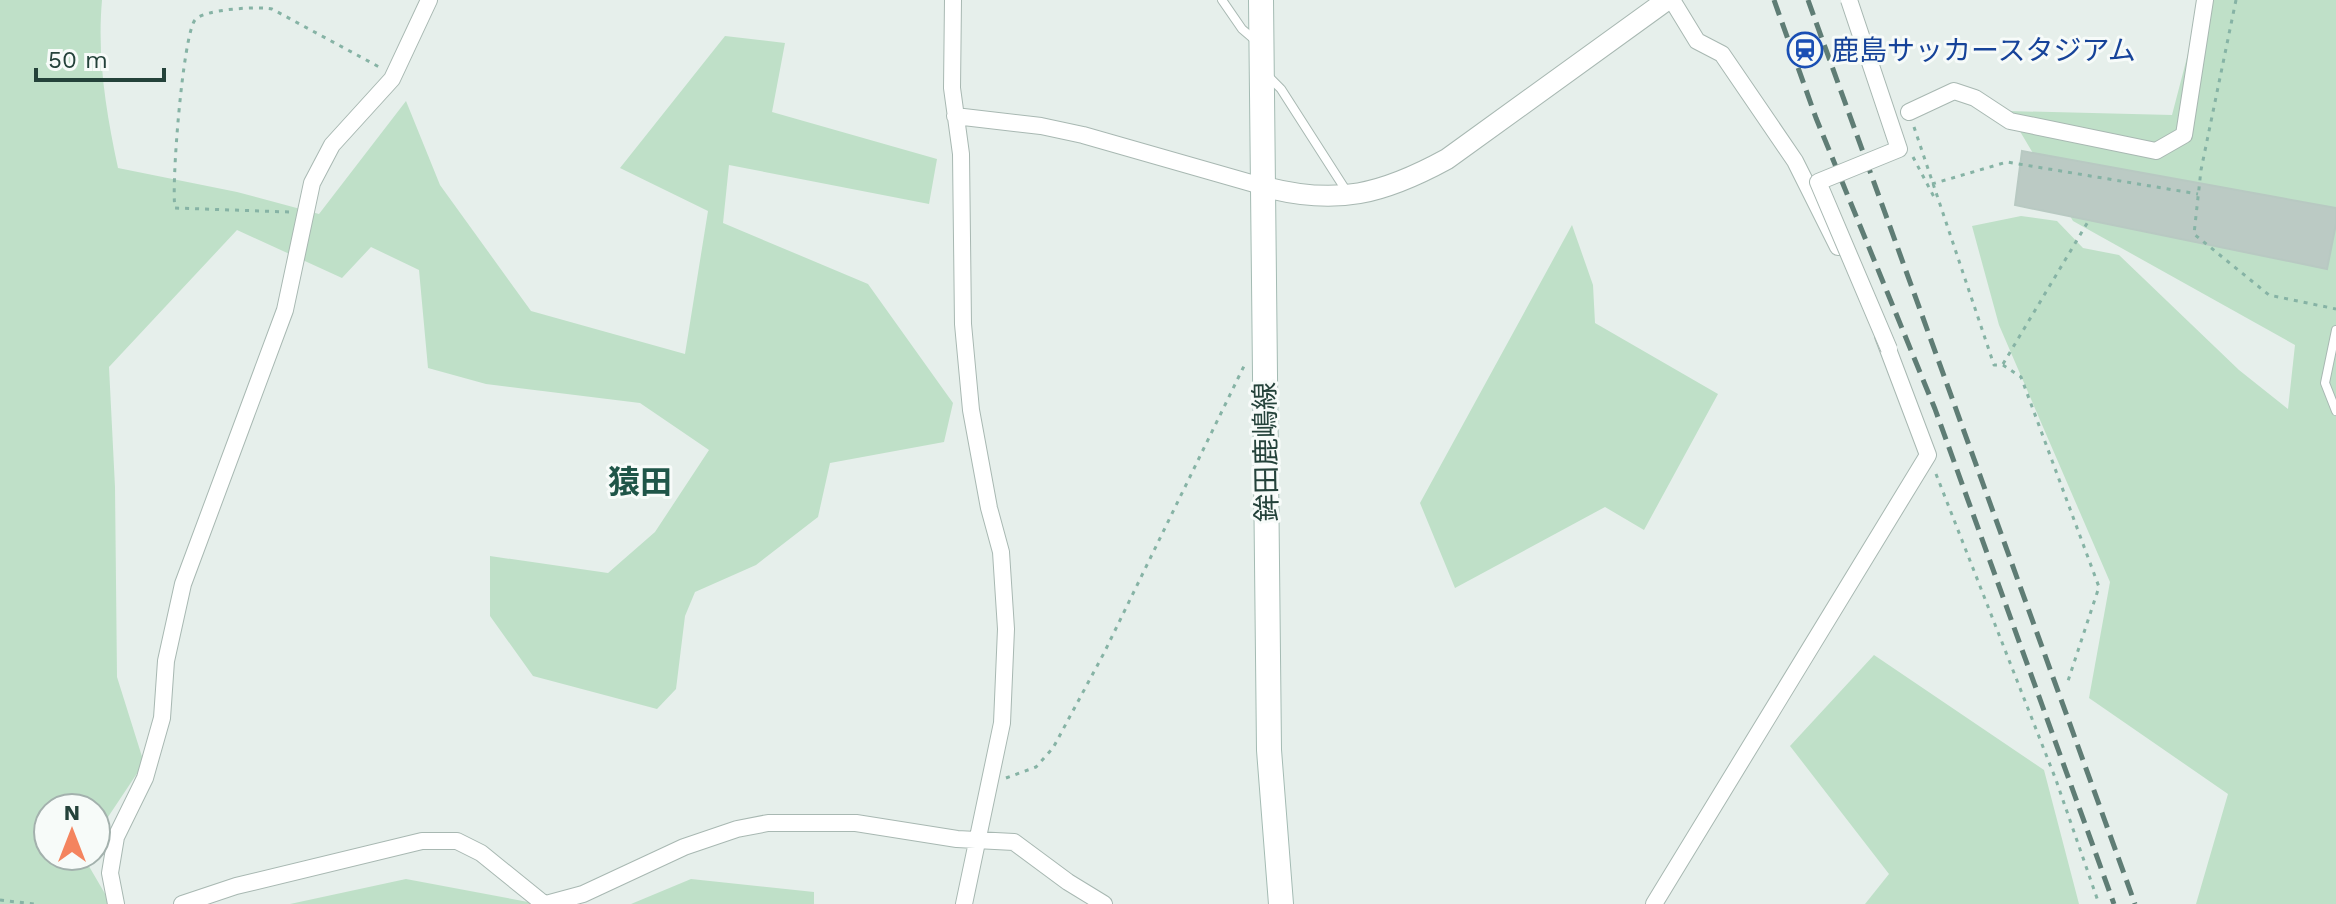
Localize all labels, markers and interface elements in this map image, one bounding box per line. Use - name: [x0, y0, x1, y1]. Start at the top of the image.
- station icon: 鹿島サッカースタジアム: [1786, 31, 1824, 69]
- scale bar: [36, 32, 164, 82]
- place label: 鹿島サッカースタジアム: [1831, 34, 2136, 67]
- text: 50 m: [48, 46, 108, 74]
- street label: 鉾田鹿嶋線: [1248, 382, 1284, 522]
- district label: 猿田: [608, 463, 672, 501]
- north arrow: [32, 792, 112, 872]
- text: N: [64, 800, 80, 825]

